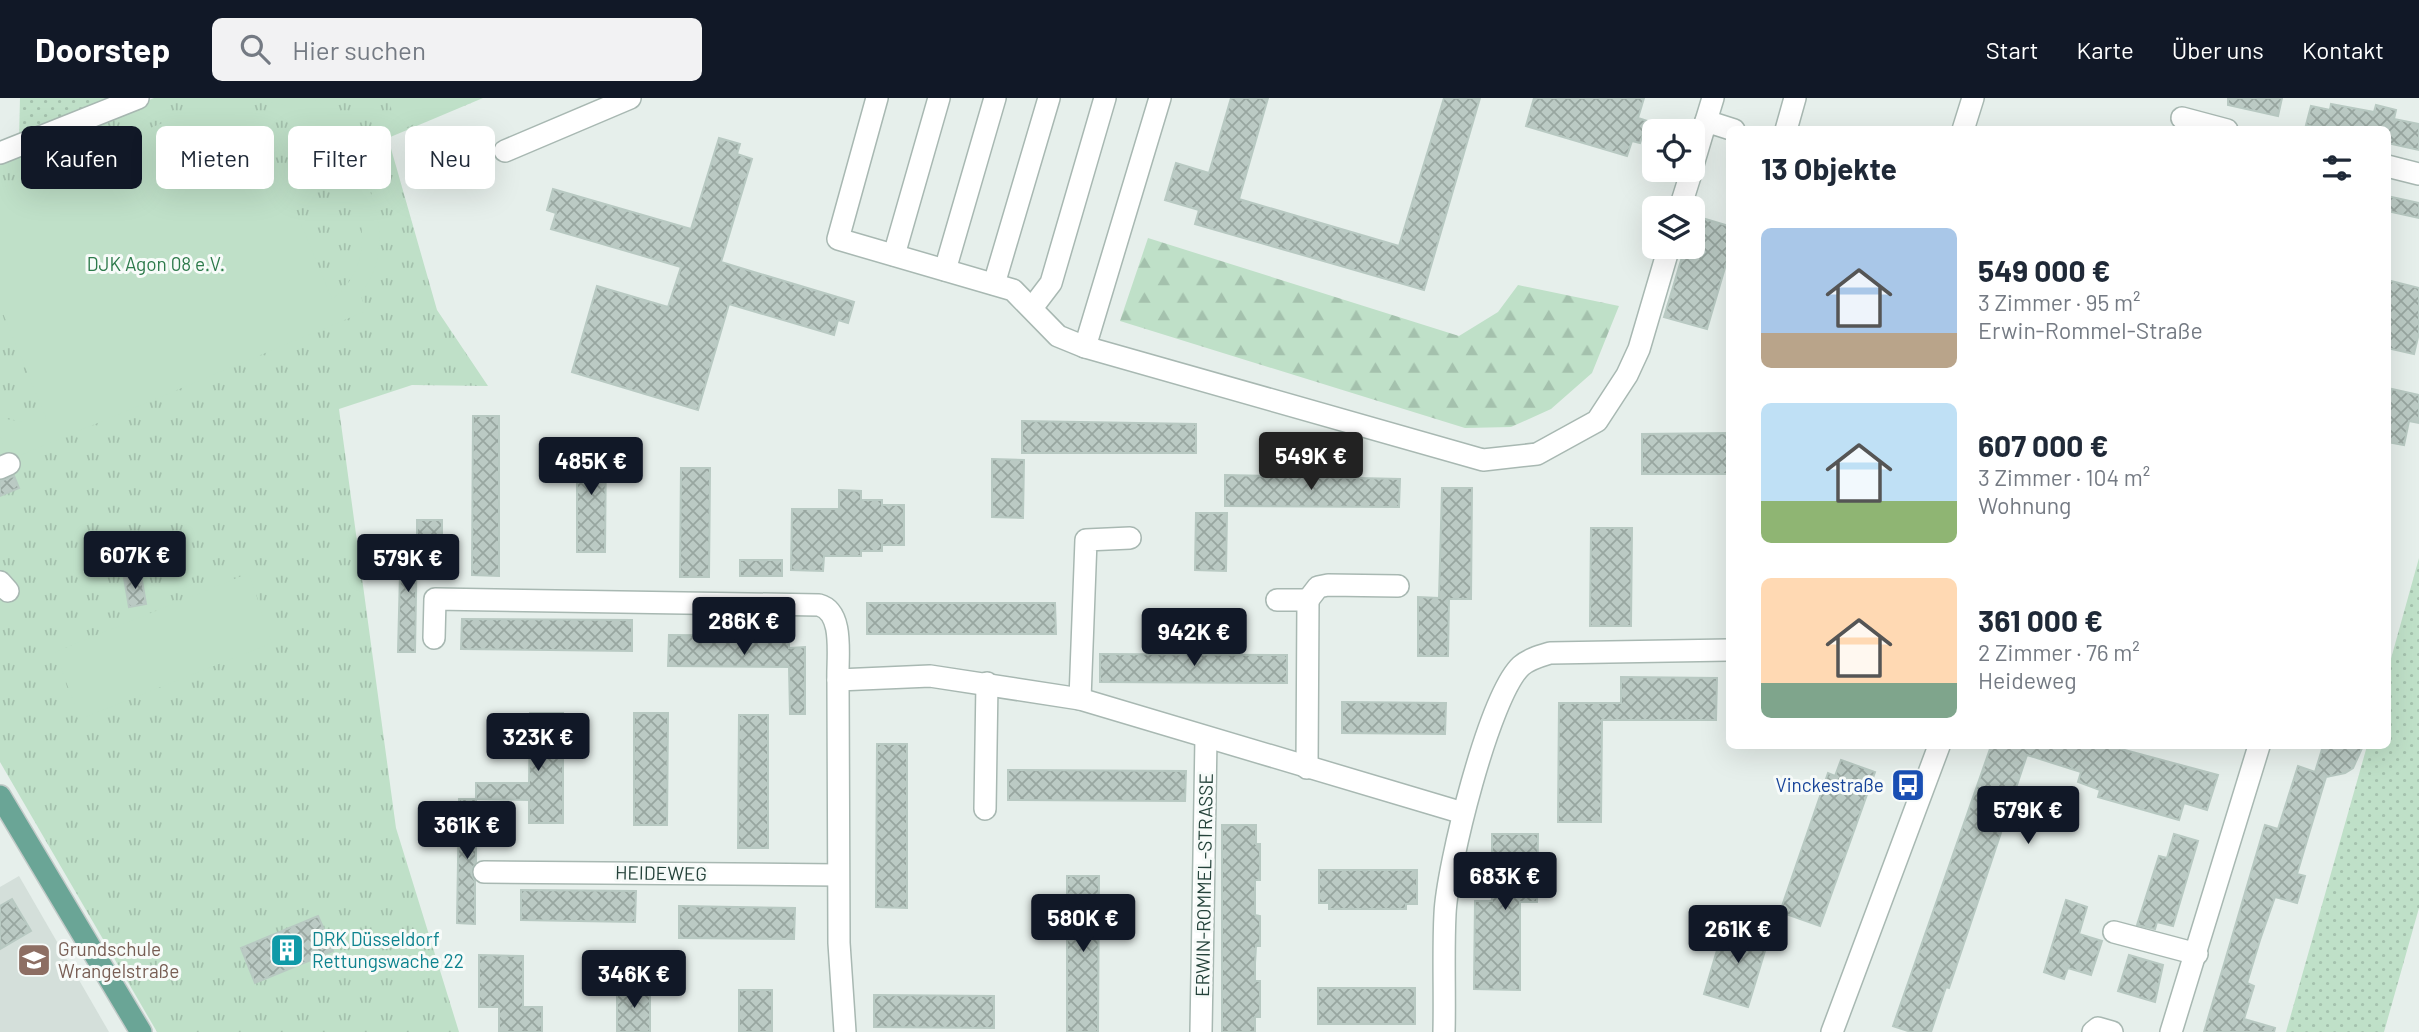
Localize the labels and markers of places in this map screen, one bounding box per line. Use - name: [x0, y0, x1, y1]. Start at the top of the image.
- pin: 549K €: [1254, 432, 1368, 492]
- pin: 485K €: [534, 438, 648, 497]
- pin: 607K €: [78, 532, 192, 591]
- pin: 579K €: [351, 534, 465, 594]
- pin: 286K €: [687, 598, 801, 657]
- pin: 942K €: [1137, 608, 1251, 668]
- pin: 323K €: [481, 714, 595, 773]
- bus stop icon: Vinckestraße: [1889, 766, 1927, 804]
- place label: Vinckestraße: [1776, 773, 1884, 796]
- pin: 579K €: [1971, 786, 2085, 846]
- pin: 361K €: [410, 802, 524, 861]
- pin: 683K €: [1448, 852, 1562, 912]
- pin: 580K €: [1026, 894, 1140, 954]
- pin: 261K €: [1681, 906, 1795, 965]
- place label: DRK Düsseldorf Rettungswache 22: [312, 927, 464, 972]
- building icon: DRK Düsseldorf Rettungswache 22: [268, 931, 306, 969]
- place label: Grundschule Wrangelstraße: [58, 937, 179, 982]
- school or university icon: Grundschule Wrangelstraße: [15, 941, 53, 979]
- pin: 346K €: [577, 950, 691, 1010]

